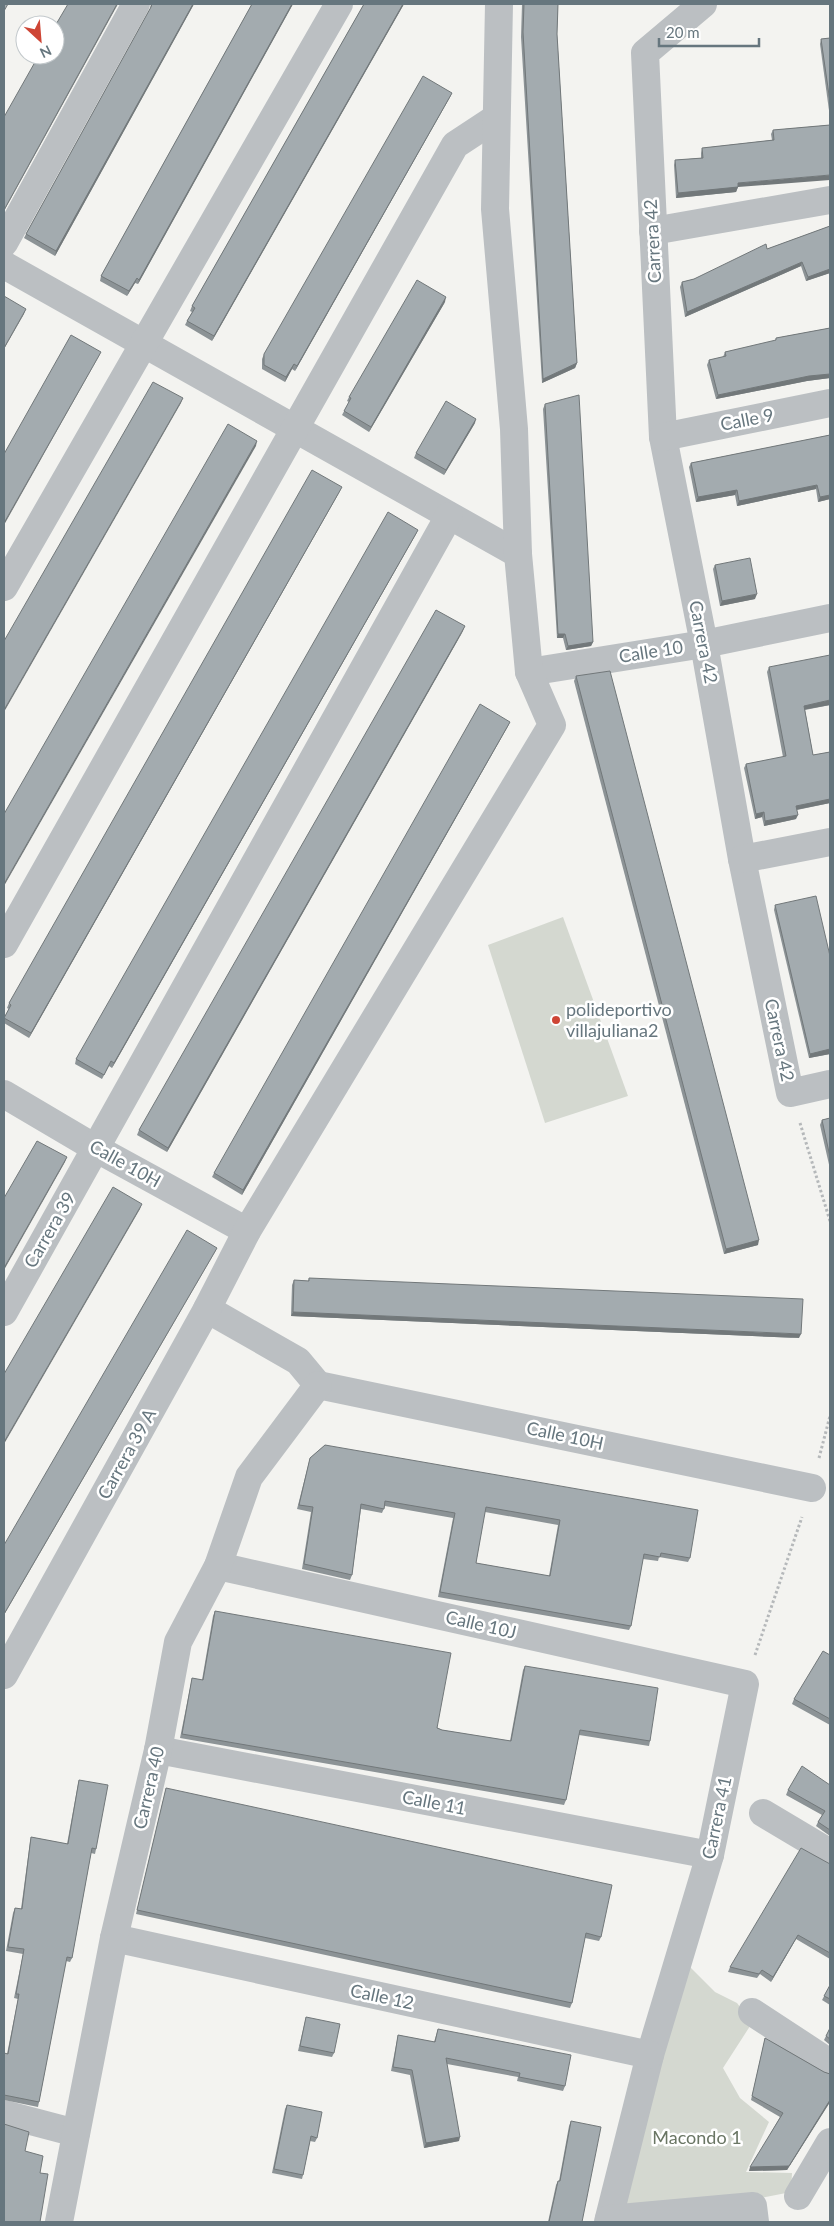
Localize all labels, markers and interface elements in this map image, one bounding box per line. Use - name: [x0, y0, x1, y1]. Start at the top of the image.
- north arrow: [15, 15, 65, 65]
- scale bar: [659, 15, 759, 47]
- text: 20 m: [666, 23, 700, 41]
- text: N: [37, 42, 54, 62]
- street label: Carrera 42: [639, 199, 665, 284]
- street label: Calle 9: [718, 403, 775, 435]
- street label: Carrera 42: [685, 598, 723, 685]
- street label: Calle 10: [617, 635, 684, 667]
- street label: Carrera 42: [760, 996, 799, 1083]
- place label: polideportivo villajuliana2: [566, 998, 672, 1041]
- marker: polideportivo villajuliana2: [550, 1014, 562, 1026]
- street label: Calle 10H: [86, 1135, 165, 1192]
- street label: Carrera 39: [19, 1188, 80, 1271]
- street label: Carrera 39 A: [92, 1404, 160, 1503]
- street label: Calle 10H: [525, 1416, 606, 1454]
- street label: Calle 10J: [444, 1605, 519, 1643]
- street label: Carrera 40: [128, 1744, 168, 1831]
- street label: Carrera 41: [697, 1774, 736, 1861]
- street label: Calle 11: [400, 1785, 468, 1819]
- street label: Calle 12: [348, 1979, 416, 2013]
- park label: Macondo 1: [652, 2126, 742, 2148]

